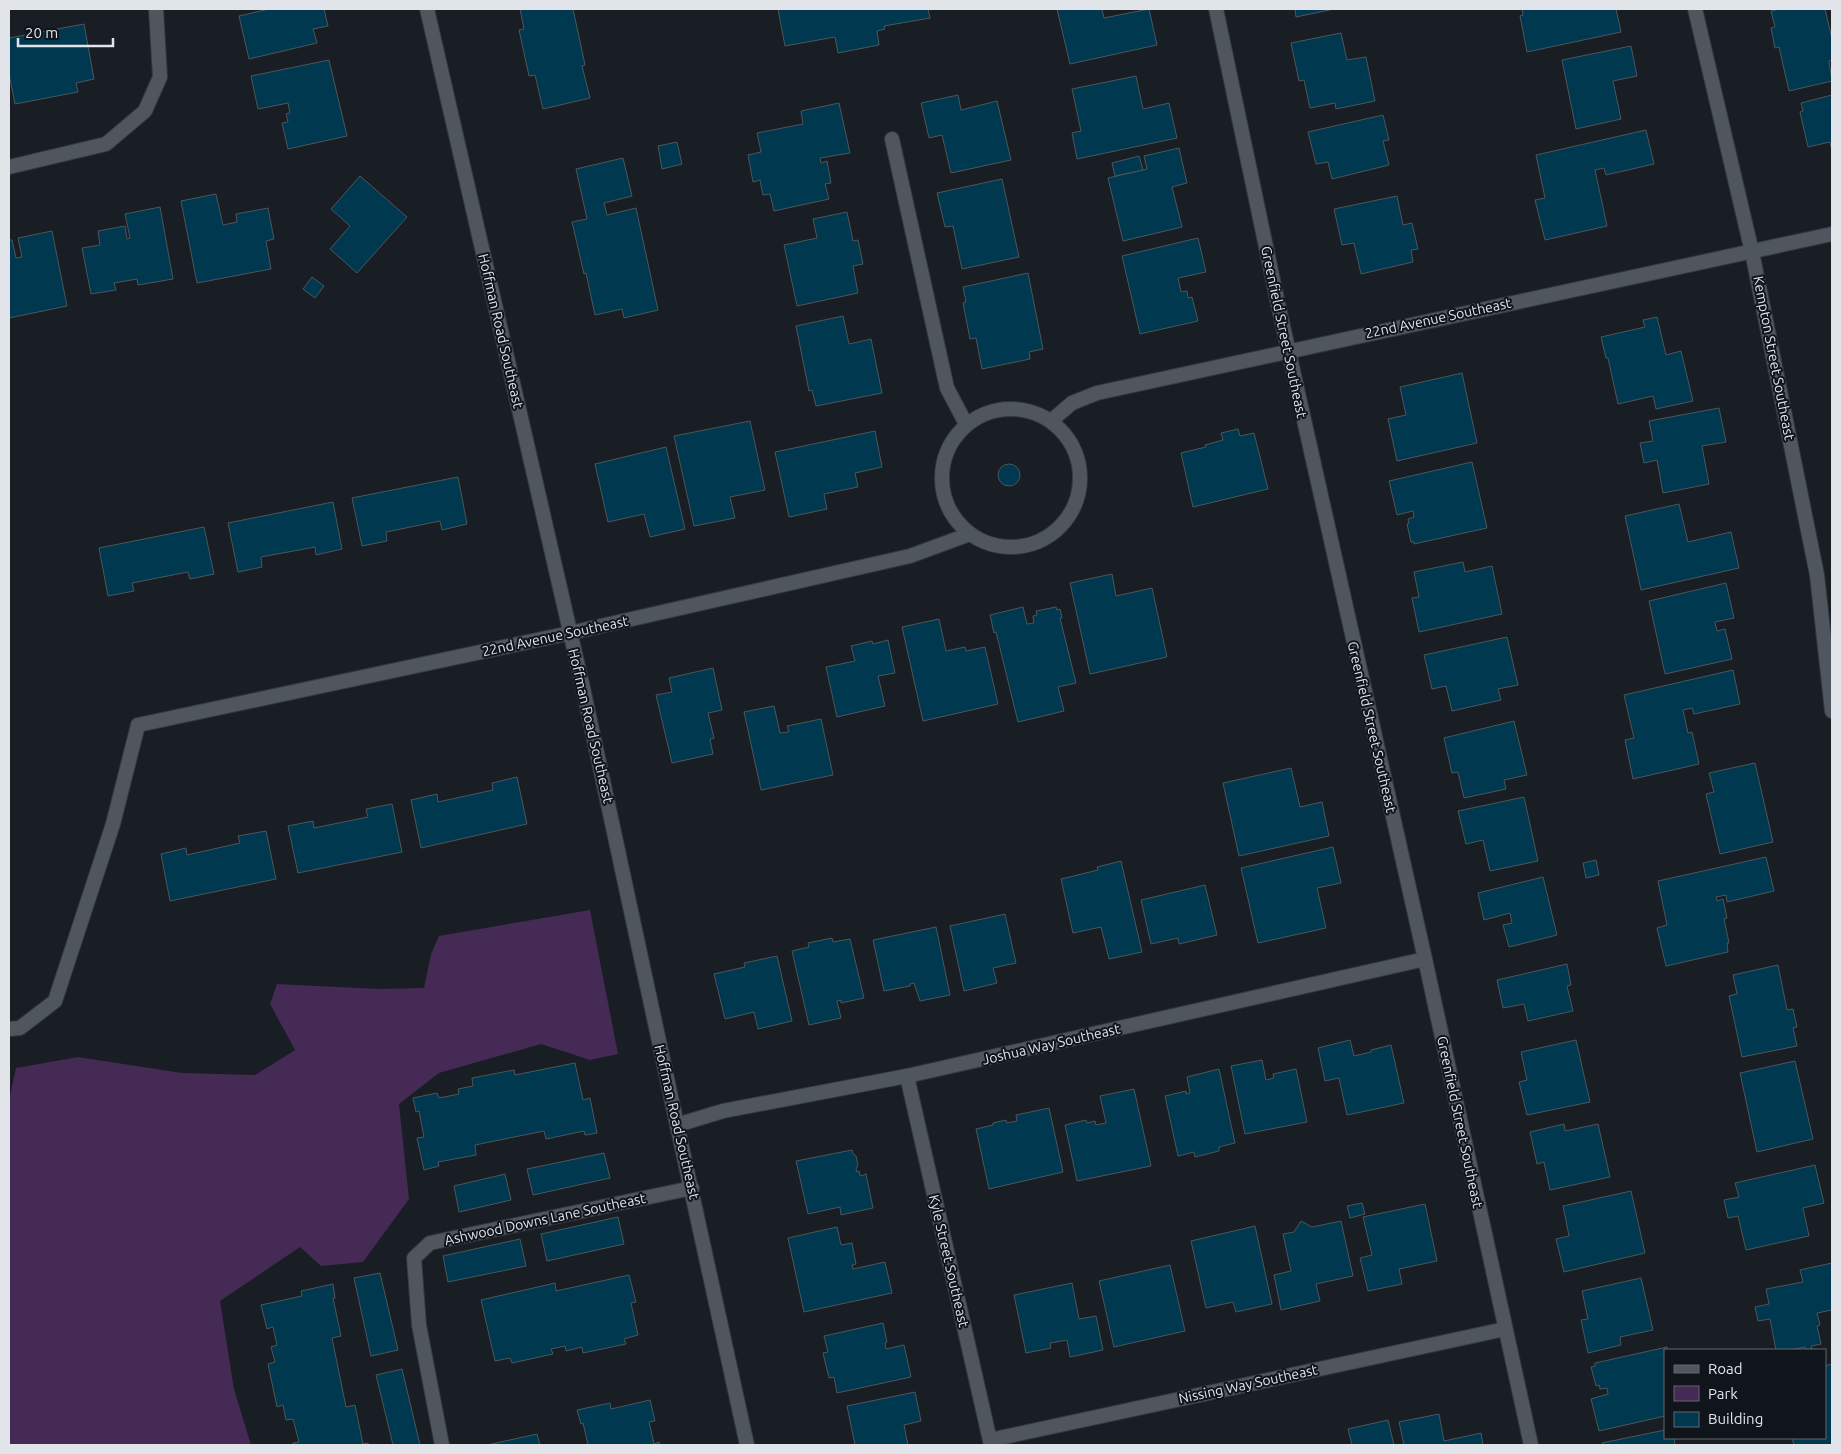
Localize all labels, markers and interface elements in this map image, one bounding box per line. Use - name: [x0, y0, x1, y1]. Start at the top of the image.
- scale bar: [18, 15, 112, 47]
- text: 20 m: [25, 24, 58, 41]
- street label: Greenfield Street Southeast: [1258, 245, 1310, 420]
- street label: Hoffman Road Southeast: [475, 252, 527, 410]
- street label: Kempton Street Southeast: [1750, 274, 1798, 442]
- street label: 22nd Avenue Southeast: [1363, 295, 1513, 341]
- street label: 22nd Avenue Southeast: [480, 613, 630, 659]
- street label: Greenfield Street Southeast: [1344, 640, 1400, 815]
- street label: Hoffman Road Southeast: [565, 647, 617, 805]
- street label: Joshua Way Southeast: [981, 1020, 1122, 1068]
- street label: Greenfield Street Southeast: [1434, 1035, 1486, 1210]
- street label: Hoffman Road Southeast: [651, 1043, 703, 1201]
- street label: Ashwood Downs Lane Southeast: [443, 1190, 647, 1248]
- street label: Kyle Street Southeast: [926, 1193, 972, 1329]
- legend: [1664, 1349, 1826, 1439]
- text: Road: [1708, 1360, 1743, 1377]
- street label: Nissing Way Southeast: [1177, 1361, 1319, 1407]
- text: Park: [1708, 1385, 1738, 1402]
- text: Building: [1708, 1410, 1763, 1427]

